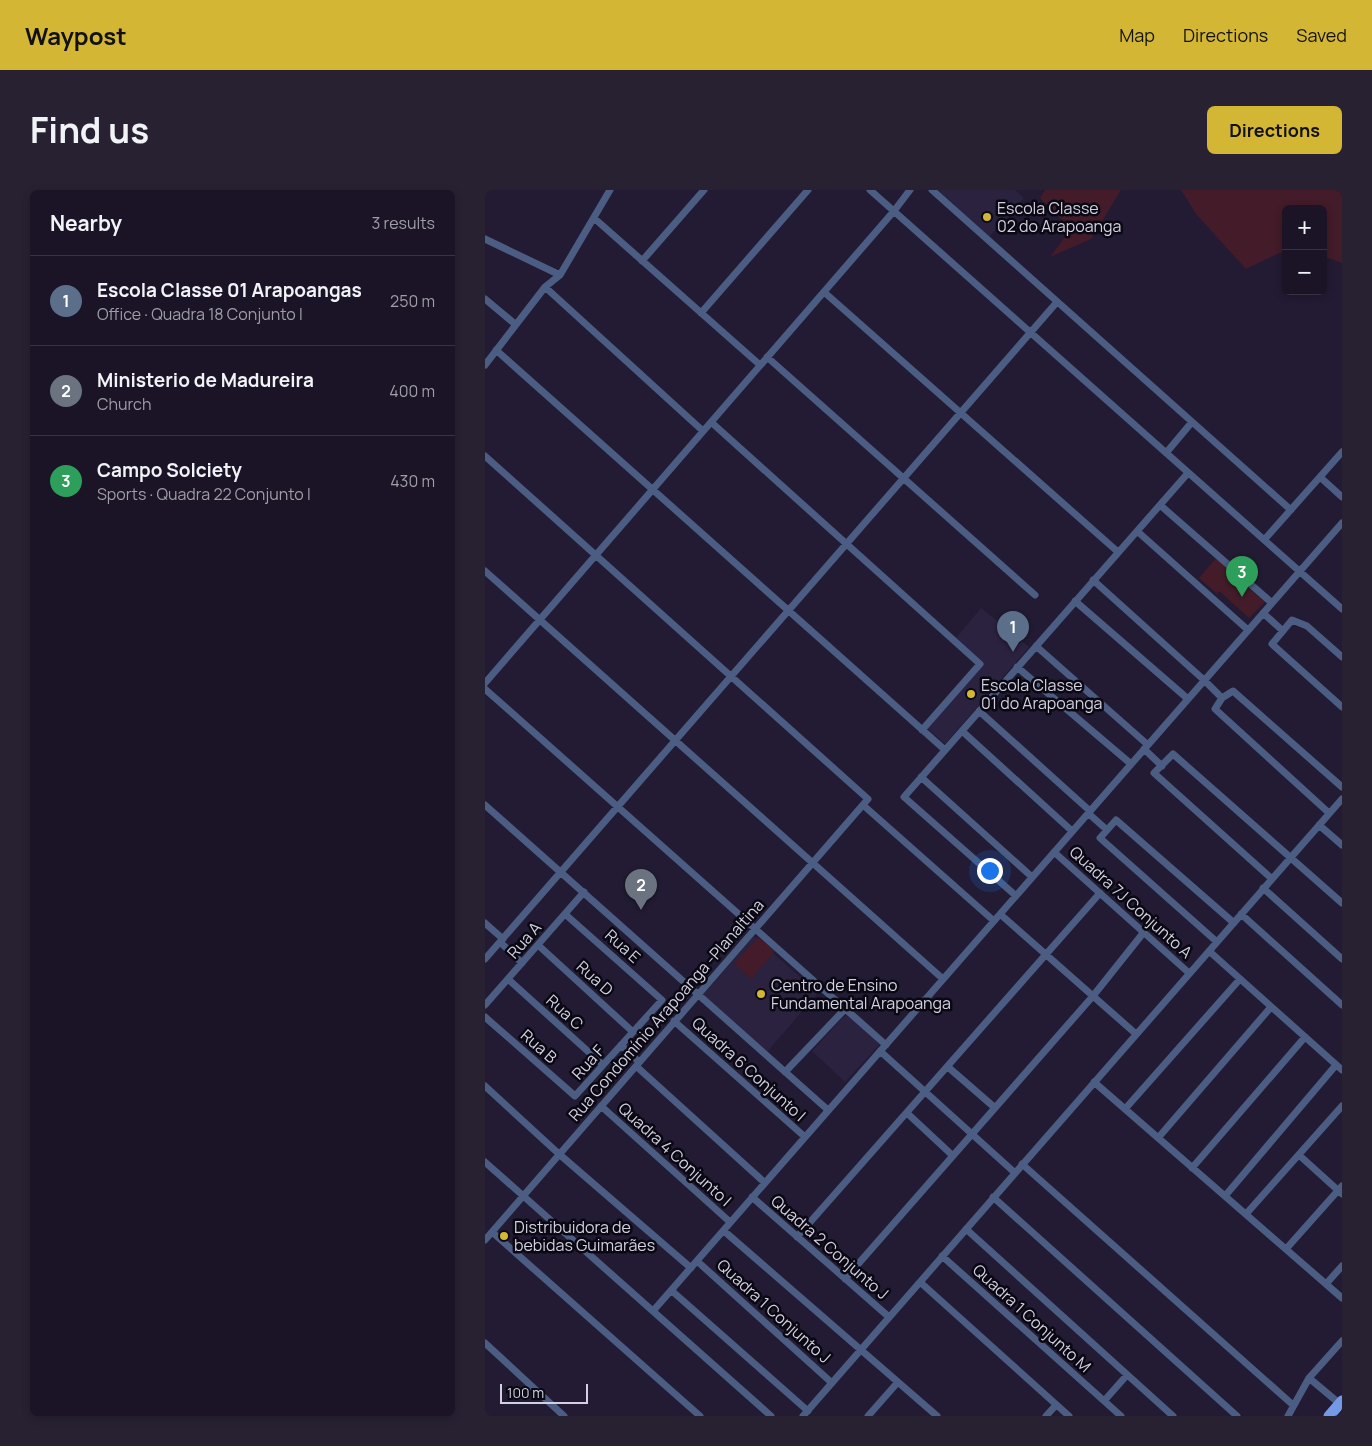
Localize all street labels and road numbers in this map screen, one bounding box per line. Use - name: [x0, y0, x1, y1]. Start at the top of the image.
- street label: Quadra 7J Conjunto A: [1065, 841, 1197, 963]
- street label: Rua Condomínio Arapoanga -Planaltina: [565, 895, 767, 1125]
- street label: Rua A: [502, 917, 546, 963]
- street label: Rua E: [600, 924, 646, 968]
- street label: Rua D: [572, 956, 618, 1001]
- street label: Rua C: [543, 990, 587, 1034]
- street label: Quadra 6 Conjunto I: [687, 1012, 811, 1126]
- street label: Rua B: [516, 1024, 562, 1068]
- street label: Rua F: [567, 1040, 609, 1084]
- street label: Quadra 4 Conjunto I: [614, 1097, 736, 1211]
- street label: Quadra 2 Conjunto J: [767, 1190, 893, 1304]
- street label: Quadra 1 Conjunto J: [712, 1254, 836, 1368]
- street label: Quadra 1 Conjunto M: [968, 1259, 1096, 1377]

